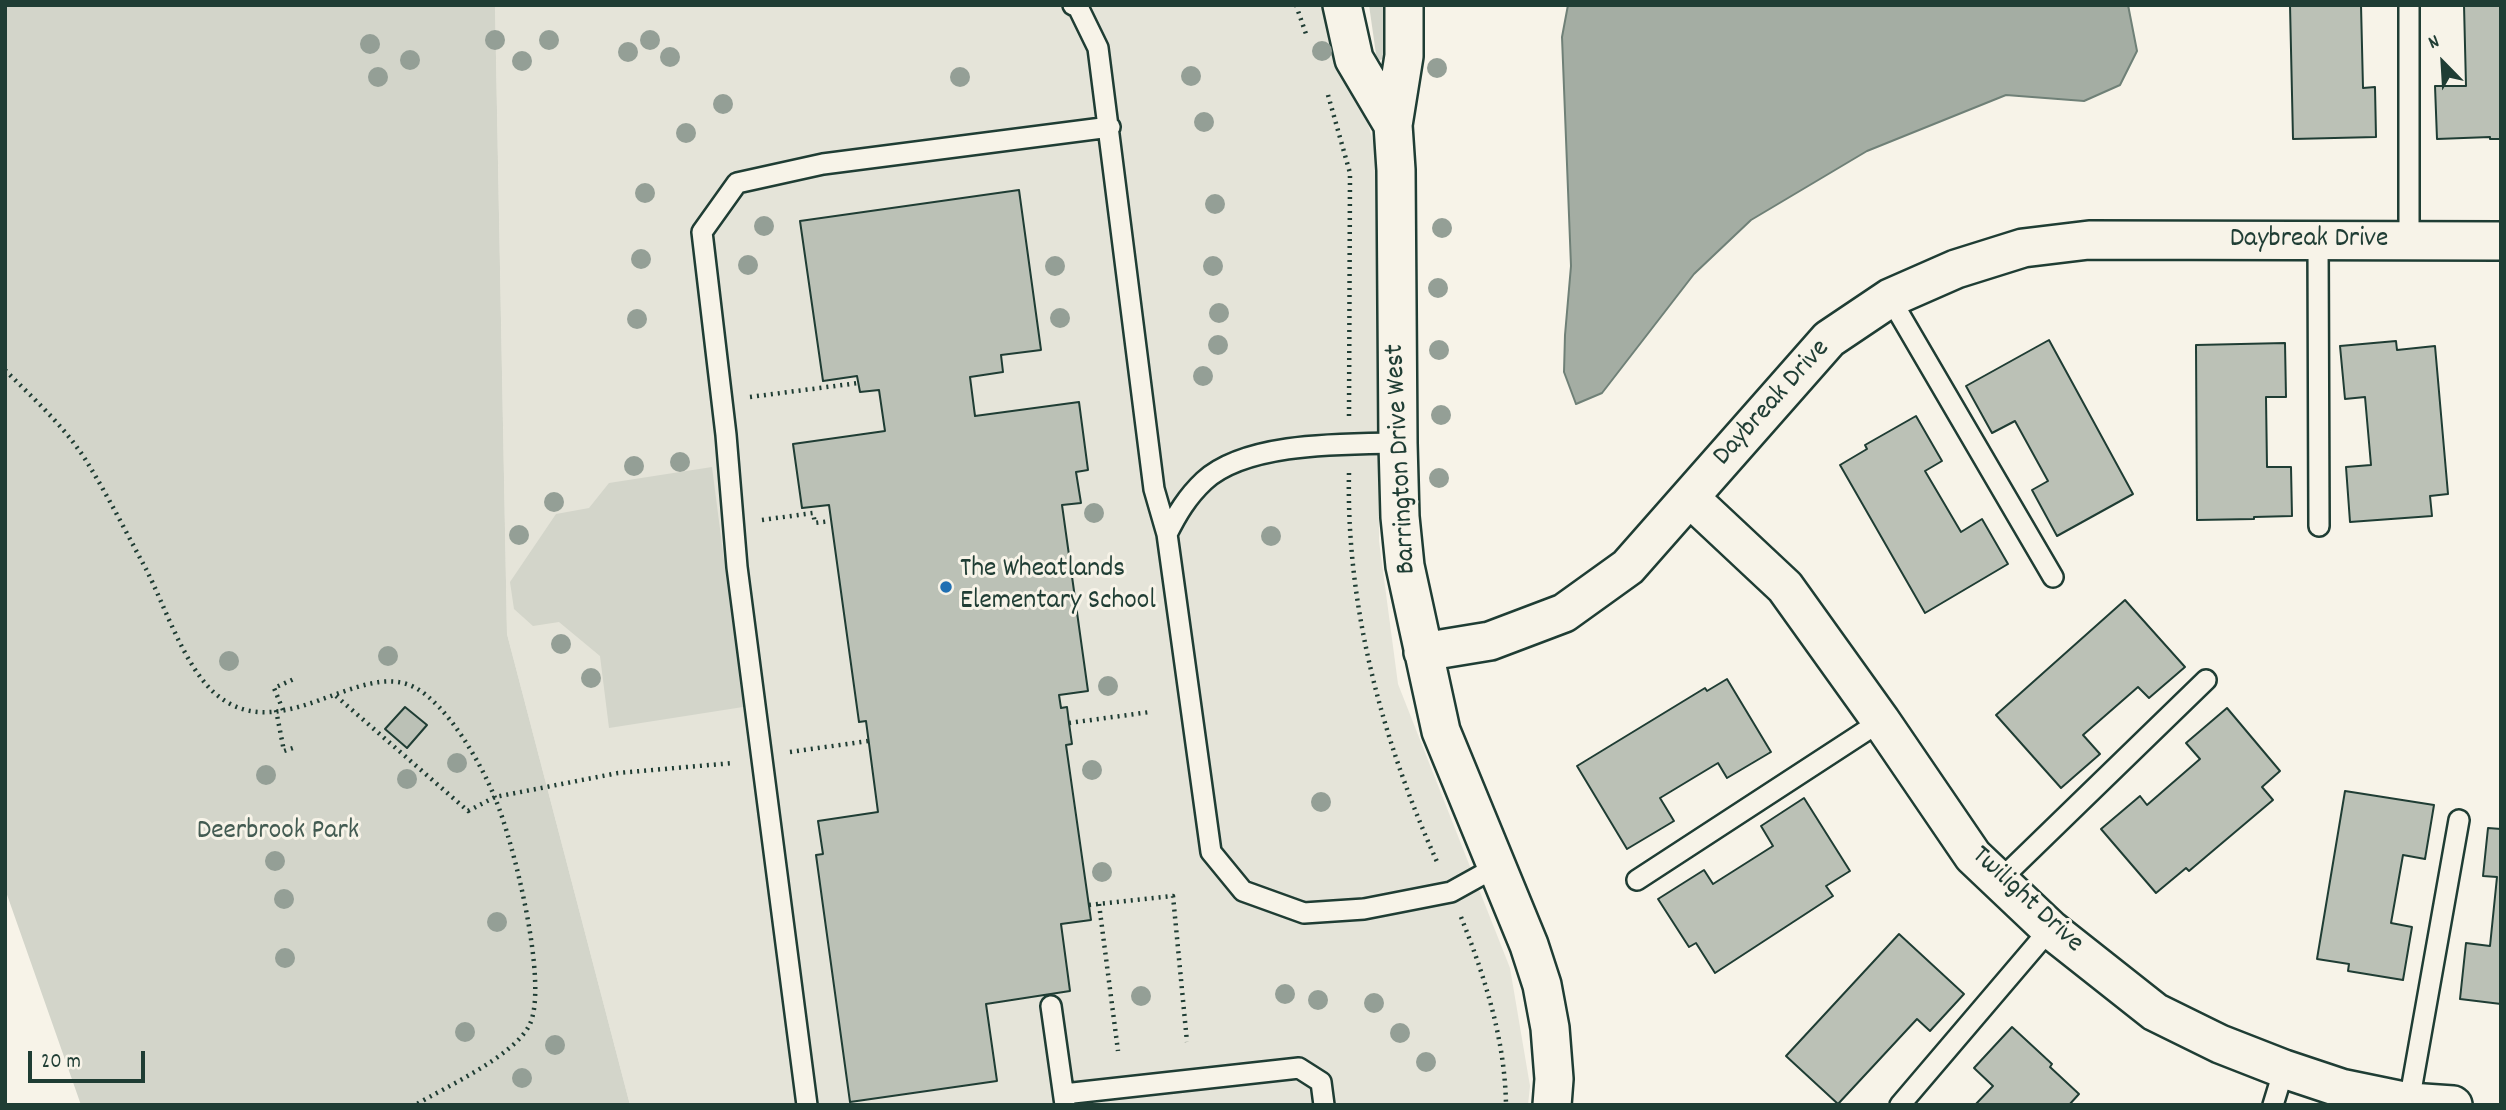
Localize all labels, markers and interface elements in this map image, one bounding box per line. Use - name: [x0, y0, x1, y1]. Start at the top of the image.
- north arrow: [2408, 28, 2478, 98]
- text: N: [2424, 29, 2444, 58]
- street label: Daybreak Drive: [2230, 224, 2388, 258]
- street label: Daybreak Drive: [1707, 334, 1839, 474]
- street label: Barrington Drive West: [1380, 343, 1426, 575]
- place label: The Wheatlands Elementary School: [960, 554, 1156, 620]
- marker: The Wheatlands Elementary School: [938, 579, 954, 595]
- park label: Deerbrook Park: [197, 816, 359, 850]
- street label: Twilight Drive: [1963, 840, 2089, 962]
- scale bar: [32, 1036, 149, 1080]
- text: 20 m: [41, 1048, 81, 1078]

